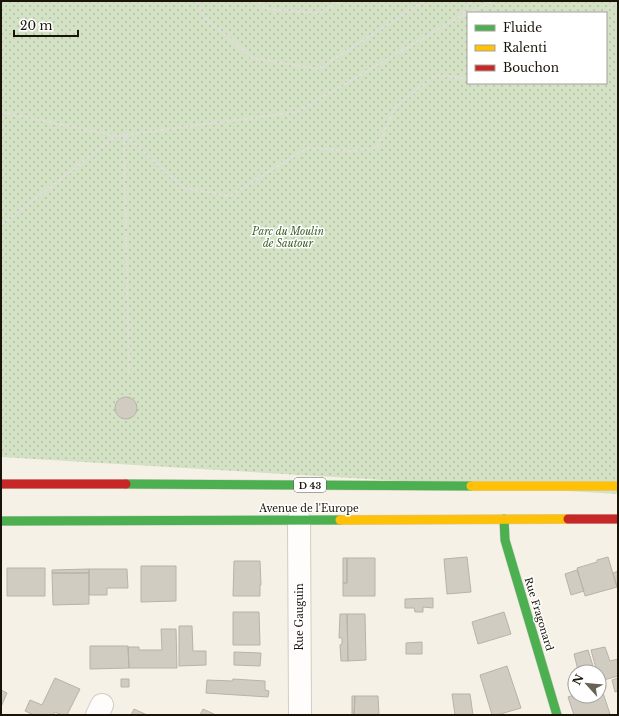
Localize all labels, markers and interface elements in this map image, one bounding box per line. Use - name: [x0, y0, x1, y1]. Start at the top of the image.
- scale bar: [14, 12, 78, 38]
- legend: [467, 12, 607, 84]
- text: 20 m: [20, 18, 52, 33]
- text: Fluide: [503, 20, 542, 35]
- text: Ralenti: [503, 40, 547, 55]
- text: Bouchon: [503, 60, 559, 75]
- park label: Parc du Moulin de Sautour: [251, 225, 324, 250]
- road number: D 43: [294, 478, 326, 492]
- street label: Avenue de l'Europe: [258, 502, 359, 515]
- street label: Rue Fragonard: [522, 576, 556, 653]
- street label: Rue Gauguin: [293, 583, 306, 651]
- north arrow: [567, 664, 607, 704]
- text: N: [570, 671, 587, 687]

